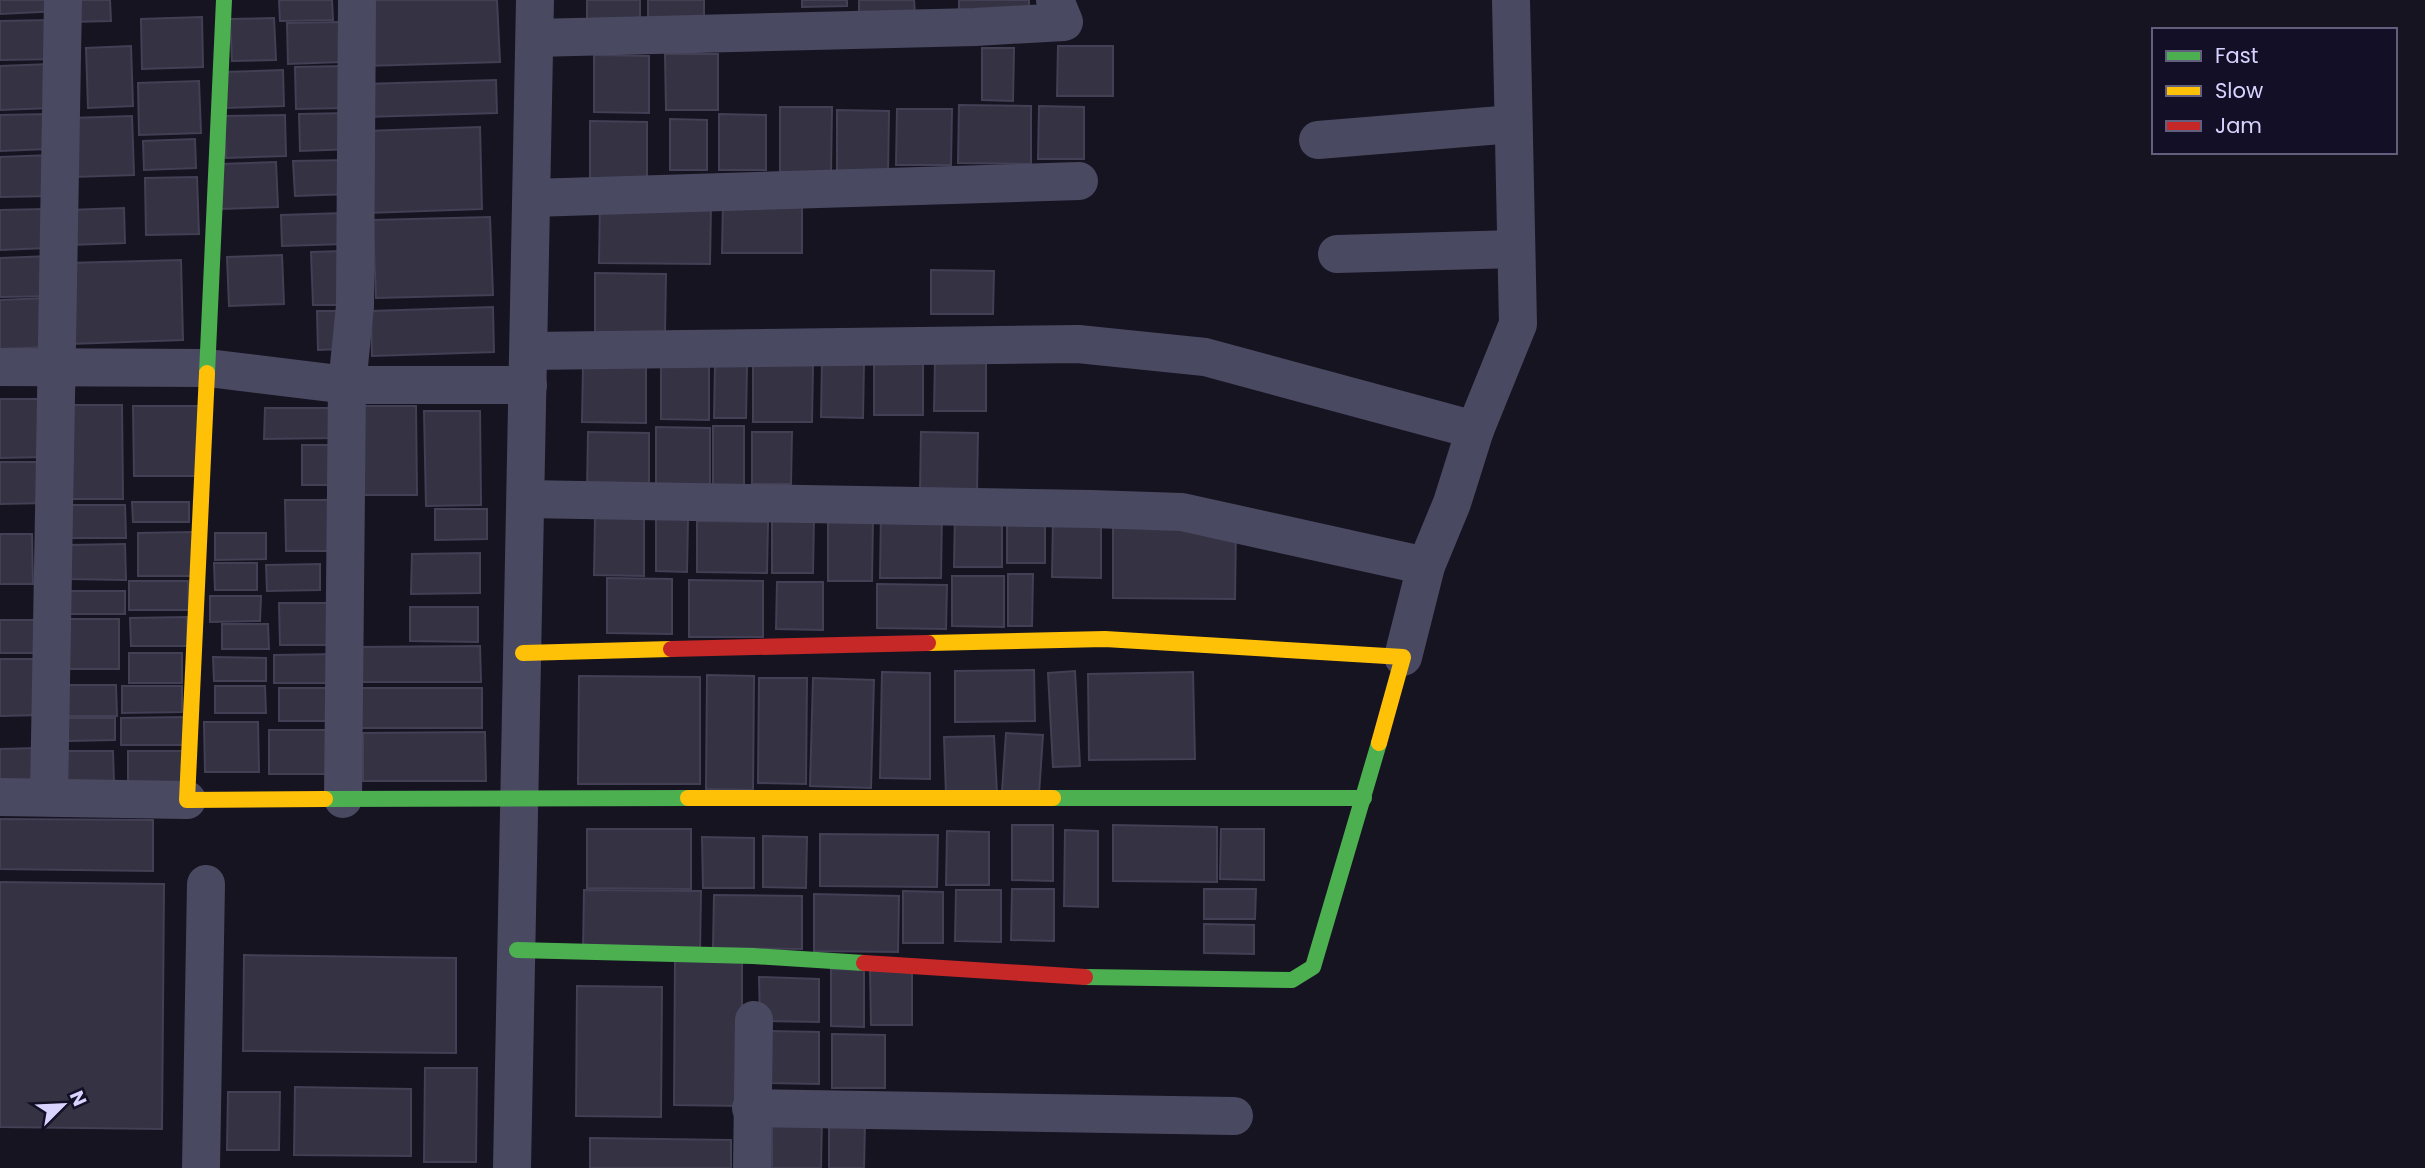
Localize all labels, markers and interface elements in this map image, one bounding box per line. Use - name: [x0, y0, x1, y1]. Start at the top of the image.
- legend: [2152, 28, 2397, 154]
- text: Fast: [2215, 41, 2258, 70]
- text: Slow: [2215, 76, 2263, 105]
- text: Jam: [2215, 111, 2262, 140]
- north arrow: [28, 1070, 98, 1140]
- text: N: [63, 1086, 93, 1110]

